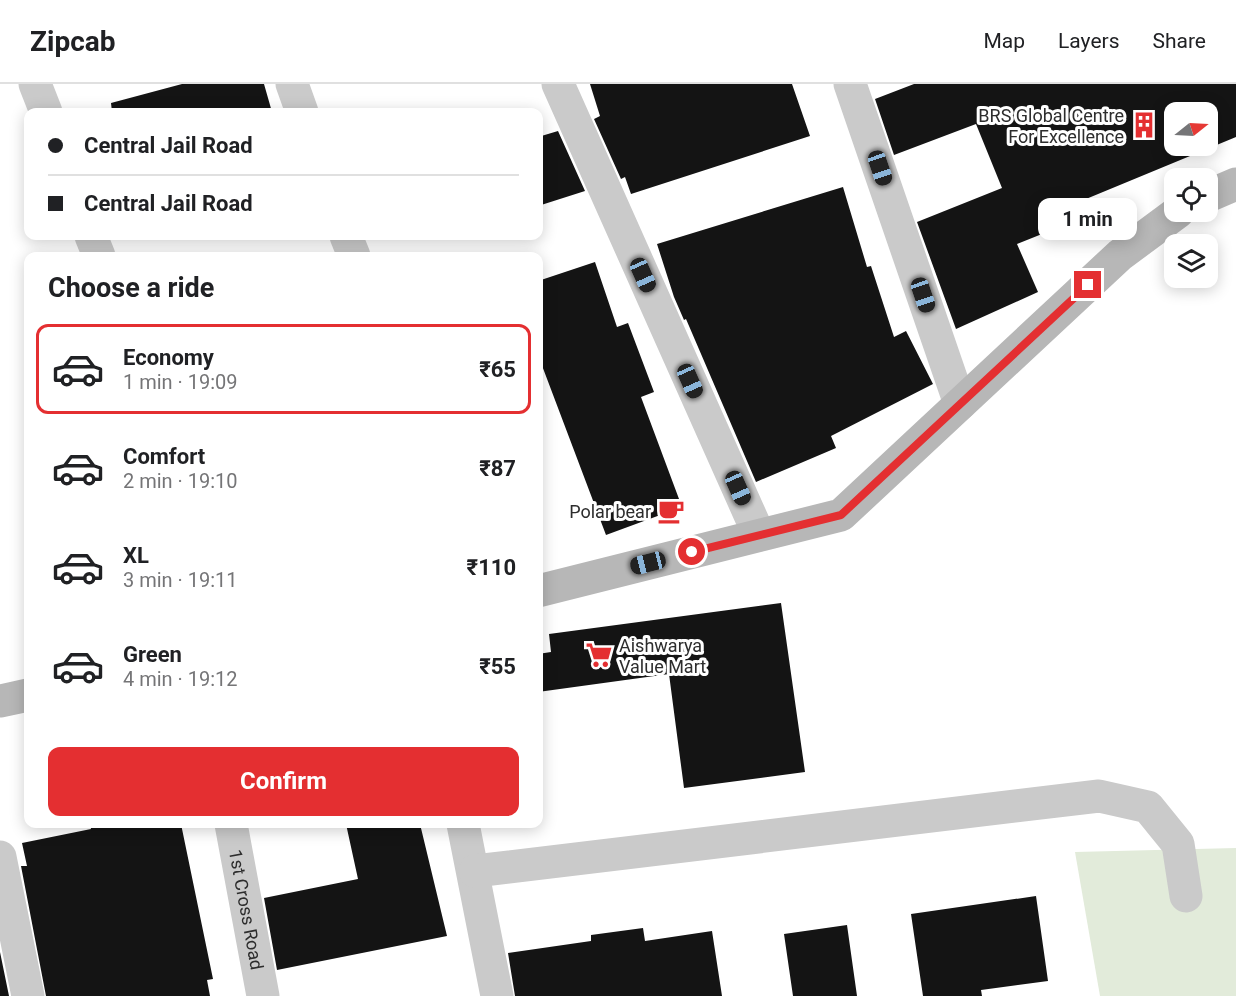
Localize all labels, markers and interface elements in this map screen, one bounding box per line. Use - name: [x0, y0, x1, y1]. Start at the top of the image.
- text: Zipcab: [30, 25, 115, 58]
- text: Map: [983, 29, 1025, 53]
- text: Layers: [1058, 29, 1119, 53]
- text: Share: [1152, 29, 1206, 53]
- north arrow: [1164, 102, 1218, 156]
- map controls: [1164, 102, 1218, 288]
- place label: BRS Global Centre For Excellence: [978, 105, 1124, 147]
- building icon: BRS Global Centre For Excellence: [1129, 110, 1159, 140]
- text: Central Jail Road: [84, 133, 253, 158]
- car: [866, 148, 894, 188]
- button: locate: [1164, 168, 1218, 222]
- text: Central Jail Road: [84, 191, 253, 216]
- callout: 1 min: [1038, 198, 1138, 240]
- text: 1 min: [1062, 207, 1113, 231]
- button: layers: [1164, 234, 1218, 288]
- car: [627, 255, 659, 295]
- route end: [1074, 271, 1101, 298]
- text: Choose a ride: [48, 272, 214, 304]
- car: [909, 275, 937, 315]
- icon: car: [51, 342, 105, 396]
- text: Economy: [123, 345, 214, 370]
- text: ₹65: [479, 357, 516, 382]
- car: [674, 361, 706, 401]
- text: 1 min · 19:09: [123, 370, 238, 394]
- icon: car: [51, 441, 105, 495]
- text: Comfort: [123, 444, 205, 469]
- text: ₹87: [479, 456, 516, 481]
- car: [722, 468, 754, 508]
- text: 2 min · 19:10: [123, 469, 238, 493]
- cafe icon: Polar bear: [656, 496, 686, 526]
- place label: Polar bear: [569, 501, 651, 522]
- route start: [678, 538, 705, 565]
- icon: car: [51, 540, 105, 594]
- text: XL: [123, 543, 149, 568]
- car: [628, 550, 668, 576]
- text: ₹110: [467, 555, 516, 580]
- text: 3 min · 19:11: [123, 568, 238, 592]
- place label: Aishwarya Value Mart: [619, 635, 706, 677]
- icon: car: [51, 639, 105, 693]
- supermarket icon: Aishwarya Value Mart: [584, 640, 614, 670]
- text: Green: [123, 642, 182, 667]
- text: ₹55: [479, 654, 516, 679]
- text: 4 min · 19:12: [123, 667, 238, 691]
- button: Confirm: [48, 747, 519, 816]
- street label: 1st Cross Road: [225, 848, 268, 971]

